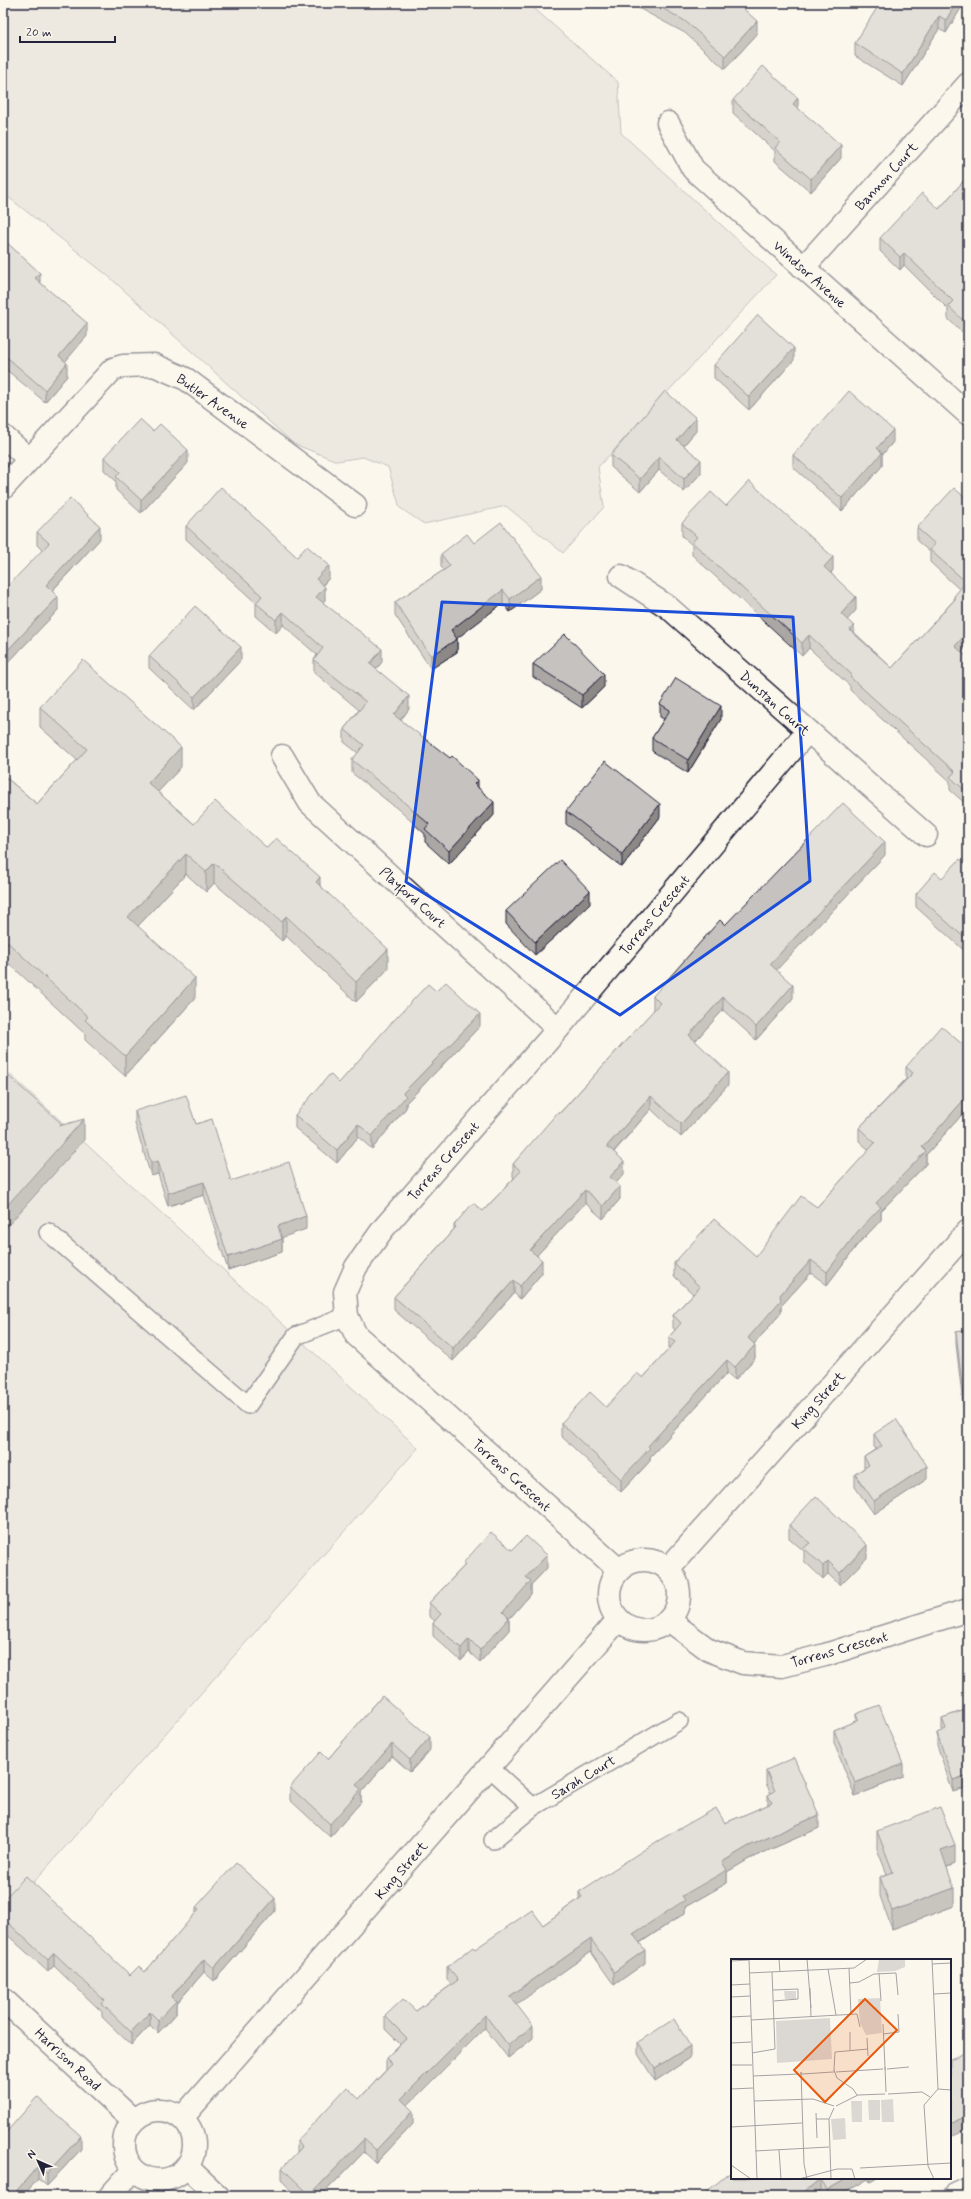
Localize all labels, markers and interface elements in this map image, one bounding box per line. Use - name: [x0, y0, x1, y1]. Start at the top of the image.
- scale bar: [20, 18, 115, 44]
- text: 20 m: [26, 25, 52, 41]
- street label: Bannon Court: [851, 138, 923, 215]
- street label: Windsor Avenue: [769, 237, 850, 313]
- street label: Butler Avenue: [173, 370, 253, 434]
- street label: Dunstan Court: [735, 667, 814, 741]
- street label: Playford Court: [374, 863, 449, 934]
- street label: Torrens Crescent: [616, 871, 694, 960]
- street label: Torrens Crescent: [404, 1118, 483, 1205]
- street label: King Street: [788, 1367, 851, 1434]
- street label: Torrens Crescent: [468, 1436, 555, 1516]
- street label: Torrens Crescent: [789, 1628, 890, 1672]
- street label: Sarah Court: [548, 1751, 619, 1804]
- street label: King Street: [371, 1837, 433, 1904]
- inset map: [731, 1959, 951, 2179]
- street label: Harrison Road: [30, 2024, 104, 2095]
- north arrow: [18, 2141, 58, 2181]
- text: N: [24, 2147, 39, 2162]

